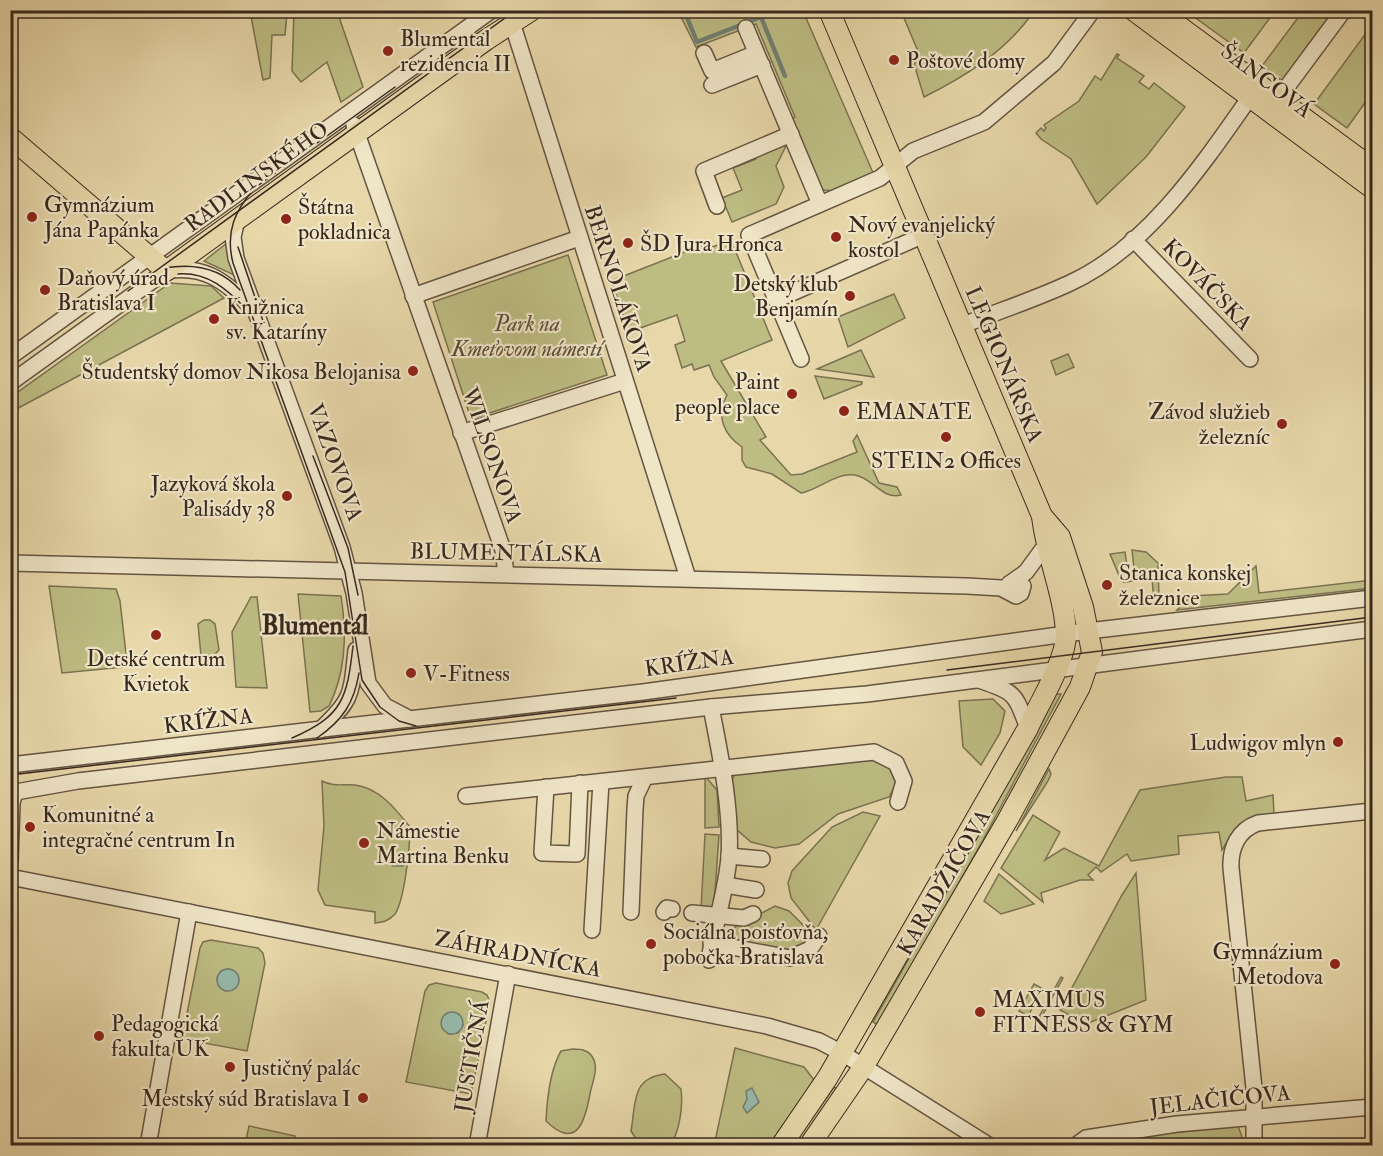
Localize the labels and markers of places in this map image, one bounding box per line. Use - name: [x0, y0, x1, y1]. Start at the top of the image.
- place label: Blumental rezidencia II: [400, 25, 511, 78]
- marker: Blumental rezidencia II: [381, 44, 395, 58]
- place label: Poštové domy: [906, 47, 1025, 75]
- marker: Poštové domy: [887, 53, 901, 67]
- place label: Gymnázium Jána Papánka: [43, 191, 160, 245]
- place label: Štátna pokladnica: [297, 192, 392, 247]
- marker: Gymnázium Jána Papánka: [25, 210, 39, 224]
- place label: Nový evanjelický kostol: [848, 211, 995, 264]
- marker: Štátna pokladnica: [279, 212, 293, 226]
- place label: ŠD Jura Hronca: [640, 229, 783, 258]
- marker: Nový evanjelický kostol: [829, 230, 843, 244]
- marker: ŠD Jura Hronca: [621, 236, 635, 250]
- place label: Daňový úrad Bratislava I: [57, 264, 169, 317]
- place label: Detský klub Benjamín: [733, 270, 838, 323]
- marker: Daňový úrad Bratislava I: [38, 283, 52, 297]
- marker: Detský klub Benjamín: [843, 289, 857, 303]
- place label: Knižnica sv. Kataríny: [226, 293, 327, 346]
- marker: Knižnica sv. Kataríny: [207, 312, 221, 326]
- place label: Študentský domov Nikosa Belojanisa: [82, 357, 402, 386]
- marker: Študentský domov Nikosa Belojanisa: [406, 364, 420, 378]
- place label: Paint people place: [674, 368, 780, 422]
- marker: Paint people place: [785, 387, 799, 401]
- place label: EMANATE: [856, 398, 972, 426]
- place label: Závod služieb železníc: [1149, 398, 1270, 451]
- marker: EMANATE: [837, 404, 851, 418]
- marker: Závod služieb železníc: [1275, 417, 1289, 431]
- marker: STEIN2 Offices: [939, 430, 953, 444]
- place label: STEIN2 Offices: [871, 447, 1021, 475]
- place label: Jazyková škola Palisády 38: [150, 470, 276, 523]
- marker: Jazyková škola Palisády 38: [280, 489, 294, 503]
- place label: Stanica konskej železnice: [1119, 559, 1251, 612]
- marker: Stanica konskej železnice: [1100, 578, 1114, 592]
- marker: Detské centrum Kvietok: [149, 628, 163, 642]
- place label: Detské centrum Kvietok: [87, 645, 225, 698]
- place label: V-Fitness: [423, 660, 510, 688]
- marker: V-Fitness: [404, 666, 418, 680]
- place label: Ludwigov mlyn: [1190, 729, 1326, 757]
- marker: Ludwigov mlyn: [1331, 735, 1345, 749]
- place label: Komunitné a integračné centrum In: [42, 801, 235, 854]
- place label: Námestie Martina Benku: [376, 817, 509, 870]
- marker: Komunitné a integračné centrum In: [23, 820, 37, 834]
- marker: Námestie Martina Benku: [357, 836, 371, 850]
- place label: Sociálna poisťovňa, pobočka Bratislava: [662, 918, 828, 972]
- marker: Sociálna poisťovňa, pobočka Bratislava: [644, 937, 658, 951]
- place label: Gymnázium Metodova: [1213, 938, 1324, 991]
- marker: Gymnázium Metodova: [1328, 957, 1342, 971]
- place label: MAXIMUS FITNESS & GYM: [992, 986, 1174, 1039]
- marker: MAXIMUS FITNESS & GYM: [973, 1005, 987, 1019]
- place label: Pedagogická fakulta UK: [111, 1010, 220, 1063]
- marker: Pedagogická fakulta UK: [92, 1029, 106, 1043]
- place label: Justičný palác: [241, 1054, 360, 1083]
- marker: Justičný palác: [223, 1060, 237, 1074]
- place label: Mestský súd Bratislava I: [141, 1085, 351, 1113]
- marker: Mestský súd Bratislava I: [356, 1091, 370, 1105]

